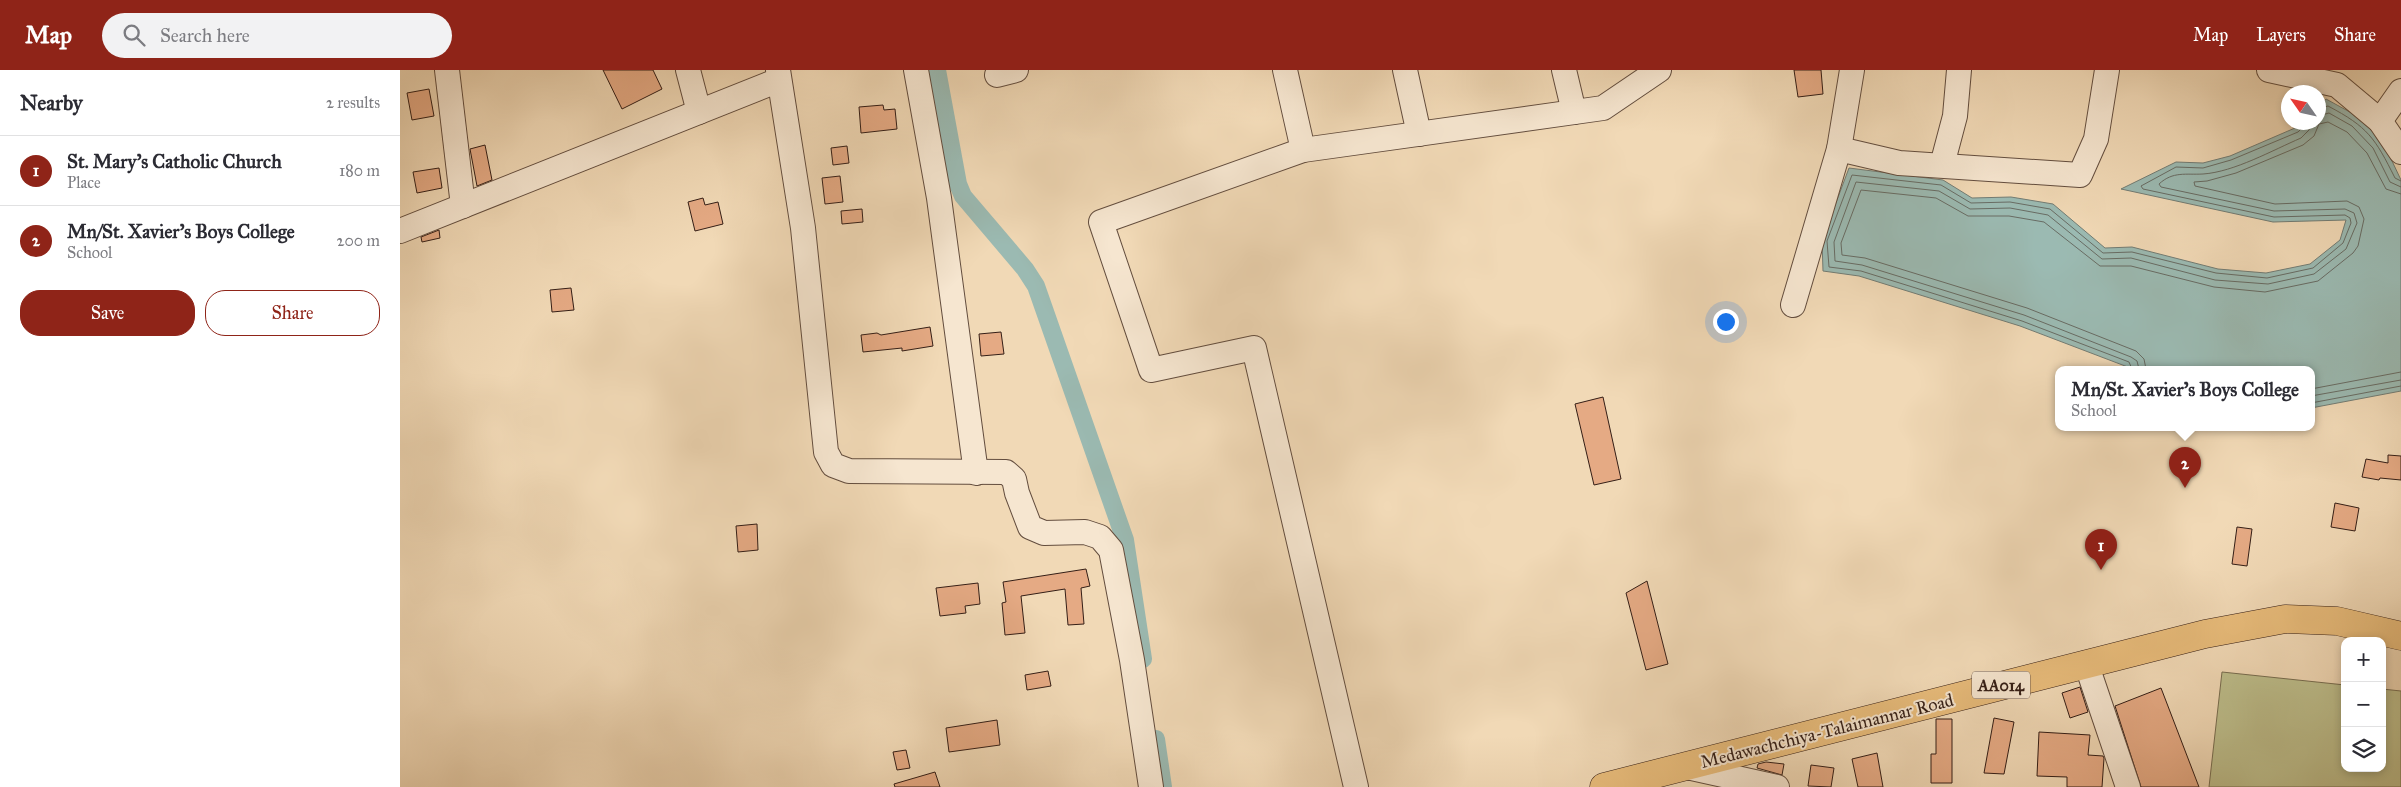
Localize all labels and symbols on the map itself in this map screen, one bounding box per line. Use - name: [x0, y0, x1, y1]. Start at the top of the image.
- north arrow: [2281, 85, 2326, 130]
- your location: [1713, 309, 1739, 335]
- pin: 2: [2169, 447, 2201, 488]
- pin: 1: [2085, 529, 2117, 570]
- road number: AA014: [1972, 672, 2030, 698]
- street label: Medawachchiya-Talaimannar Road: [1698, 689, 1956, 773]

